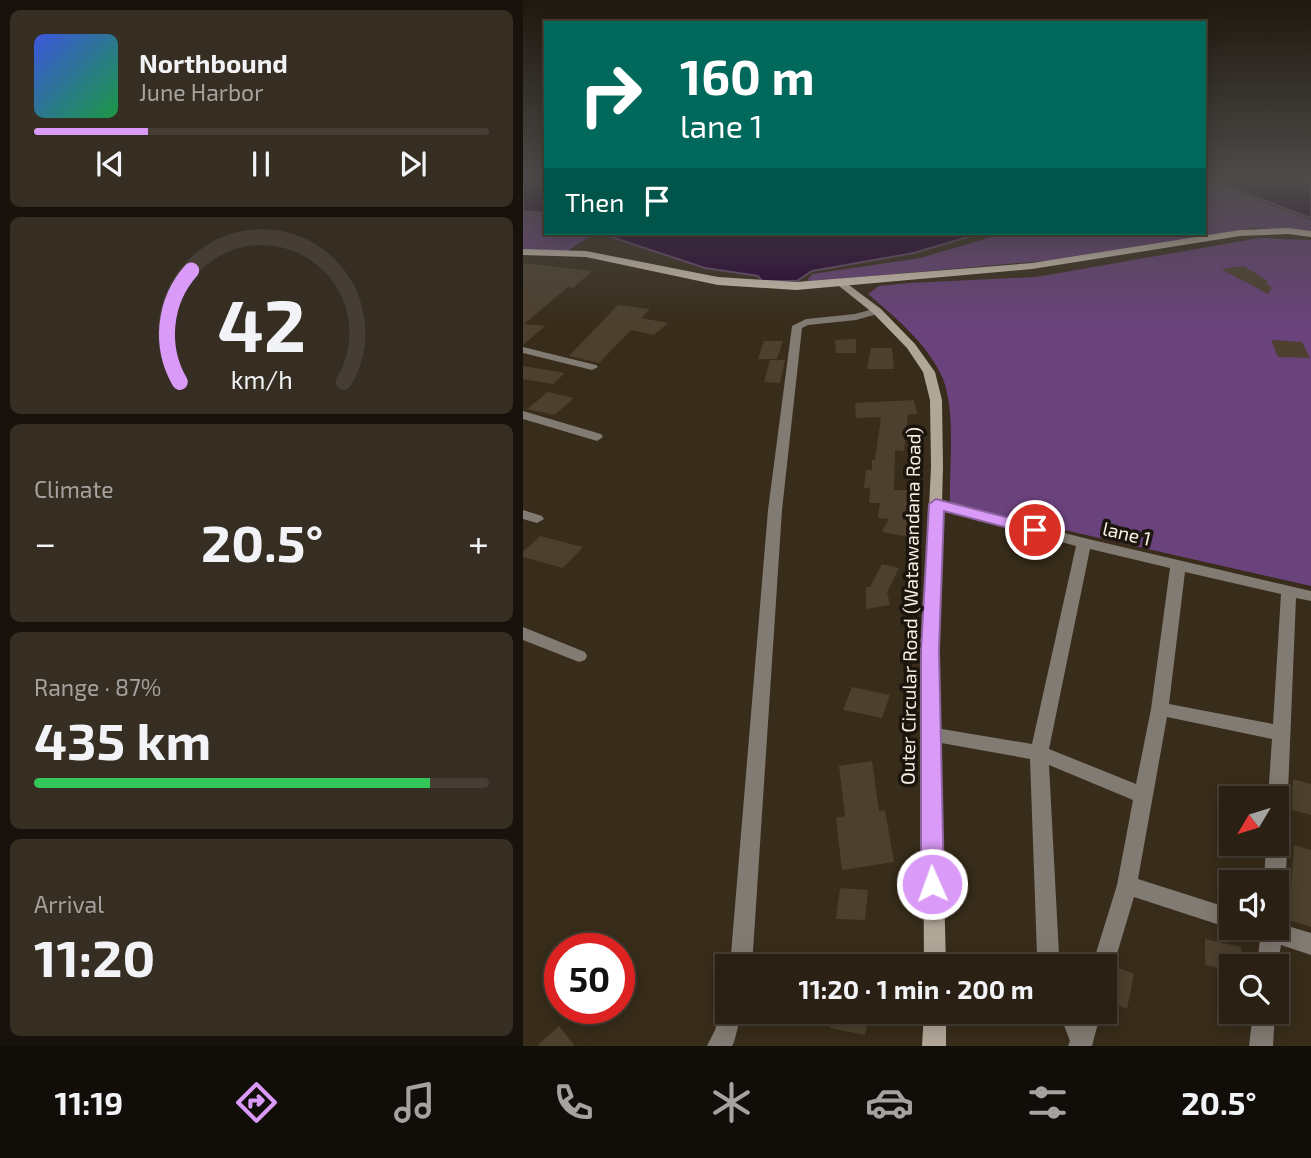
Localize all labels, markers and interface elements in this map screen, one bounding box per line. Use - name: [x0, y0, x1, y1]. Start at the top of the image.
- text: 160 m: [680, 46, 815, 105]
- text: Northbound: [139, 47, 288, 78]
- icon: right: [565, 49, 656, 140]
- text: June Harbor: [139, 78, 263, 106]
- text: lane 1: [680, 106, 763, 144]
- icon: previous: [91, 145, 129, 183]
- icon: pause: [242, 145, 280, 183]
- icon: next: [394, 145, 432, 183]
- icon: arrive: [638, 182, 676, 220]
- text: Then: [565, 186, 624, 217]
- text: 42: [217, 279, 306, 367]
- text: km/h: [230, 364, 293, 394]
- street label: Outer Circular Road (Watawandana Road): [895, 427, 925, 785]
- text: Climate: [34, 475, 114, 503]
- pin: [1005, 500, 1065, 560]
- text: 20.5°: [201, 510, 323, 572]
- icon: arrive: [1016, 511, 1054, 549]
- street label: lane 1: [1100, 516, 1154, 550]
- text: −: [34, 519, 56, 565]
- text: +: [468, 519, 489, 565]
- text: Range · 87%: [34, 673, 161, 701]
- text: 435 km: [34, 708, 211, 770]
- north arrow: [1219, 786, 1289, 856]
- map controls: [1219, 786, 1289, 1024]
- position arrow: [895, 847, 969, 921]
- button: sound: [1219, 870, 1289, 940]
- text: Arrival: [34, 890, 104, 918]
- text: 11:20: [34, 925, 155, 987]
- speed limit sign: 50: [544, 933, 635, 1024]
- button: search: [1219, 954, 1289, 1024]
- text: 11:20 · 1 min · 200 m: [798, 973, 1034, 1004]
- icon: directions: [232, 1078, 281, 1127]
- icon: music: [390, 1078, 439, 1127]
- icon: phone: [549, 1078, 598, 1127]
- icon: climate: [707, 1078, 756, 1127]
- icon: car: [865, 1078, 914, 1127]
- icon: filters: [1023, 1078, 1072, 1127]
- text: 11:19: [55, 1083, 123, 1121]
- text: 20.5°: [1181, 1083, 1256, 1121]

